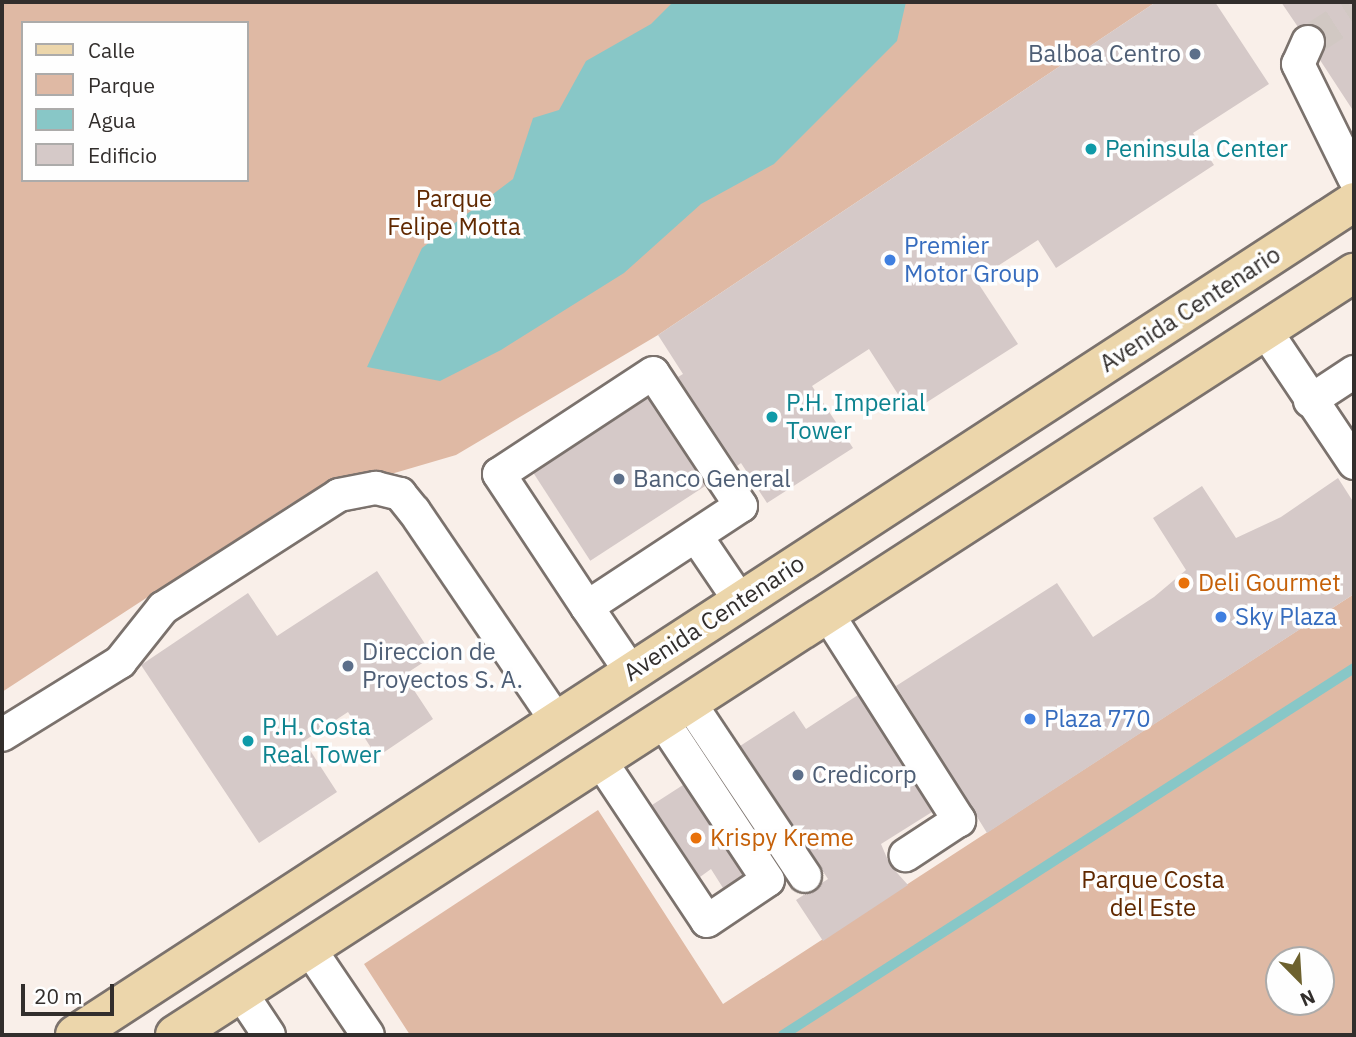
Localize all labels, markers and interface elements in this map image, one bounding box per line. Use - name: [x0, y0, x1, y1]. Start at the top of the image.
- legend: [21, 21, 248, 182]
- text: Calle: [88, 36, 135, 64]
- place label: Balboa Centro: [1028, 40, 1181, 68]
- marker: Balboa Centro: [1187, 46, 1203, 62]
- text: Parque: [88, 71, 155, 99]
- text: Agua: [88, 106, 136, 134]
- place label: Peninsula Center: [1105, 135, 1288, 163]
- text: Edificio: [88, 141, 157, 169]
- marker: Peninsula Center: [1083, 141, 1099, 157]
- park label: Parque Felipe Motta: [387, 185, 521, 241]
- place label: Premier Motor Group: [904, 232, 1040, 288]
- street label: Avenida Centenario: [1094, 240, 1286, 378]
- marker: Premier Motor Group: [882, 252, 898, 268]
- place label: P.H. Imperial Tower: [786, 389, 926, 445]
- marker: P.H. Imperial Tower: [764, 409, 780, 425]
- place label: Banco General: [633, 465, 791, 493]
- marker: Banco General: [611, 471, 627, 487]
- street label: Avenida Centenario: [618, 549, 810, 687]
- place label: Deli Gourmet: [1198, 569, 1341, 597]
- marker: Deli Gourmet: [1176, 575, 1192, 591]
- place label: Sky Plaza: [1235, 603, 1337, 631]
- marker: Sky Plaza: [1213, 609, 1229, 625]
- place label: Direccion de Proyectos S. A.: [362, 638, 523, 694]
- marker: Direccion de Proyectos S. A.: [340, 658, 356, 674]
- place label: Plaza 770: [1044, 705, 1151, 733]
- marker: Plaza 770: [1022, 711, 1038, 727]
- place label: P.H. Costa Real Tower: [262, 713, 381, 769]
- marker: P.H. Costa Real Tower: [240, 733, 256, 749]
- place label: Credicorp: [812, 761, 917, 789]
- marker: Credicorp: [790, 767, 806, 783]
- place label: Krispy Kreme: [710, 824, 854, 852]
- marker: Krispy Kreme: [688, 830, 704, 846]
- park label: Parque Costa del Este: [1081, 866, 1225, 922]
- north arrow: [1265, 946, 1335, 1016]
- scale bar: [24, 970, 117, 1014]
- text: 20 m: [34, 982, 83, 1010]
- text: N: [1297, 985, 1319, 1012]

